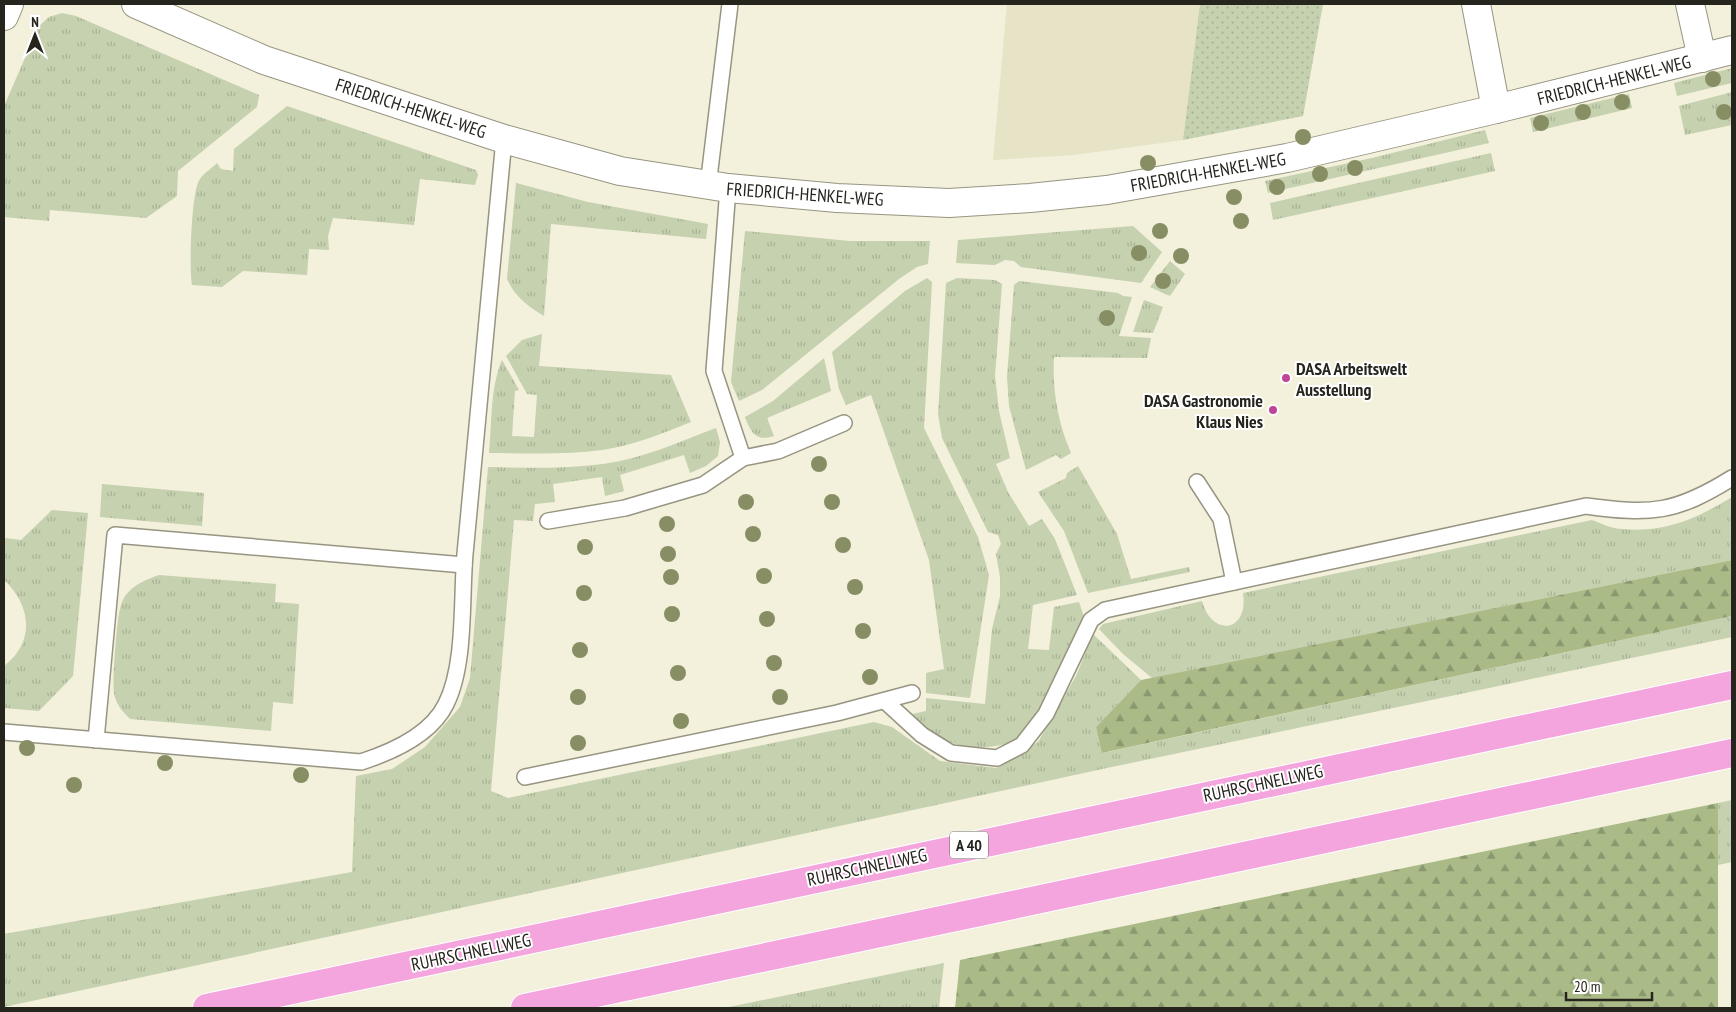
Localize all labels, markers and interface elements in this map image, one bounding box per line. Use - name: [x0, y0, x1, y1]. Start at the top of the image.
- north arrow: [10, 10, 60, 60]
- text: N: [31, 13, 39, 31]
- street label: FRIEDRICH-HENKEL-WEG: [1535, 50, 1693, 110]
- street label: FRIEDRICH-HENKEL-WEG: [333, 73, 489, 143]
- street label: FRIEDRICH-HENKEL-WEG: [1129, 147, 1288, 197]
- street label: FRIEDRICH-HENKEL-WEG: [726, 177, 884, 211]
- place label: DASA Arbeitswelt Ausstellung: [1295, 357, 1408, 401]
- marker: DASA Arbeitswelt Ausstellung: [1280, 372, 1292, 384]
- place label: DASA Gastronomie Klaus Nies: [1144, 389, 1263, 433]
- marker: DASA Gastronomie Klaus Nies: [1267, 404, 1279, 416]
- street label: RUHRSCHNELLWEG: [1201, 759, 1325, 807]
- road number: A 40: [950, 832, 988, 858]
- street label: RUHRSCHNELLWEG: [805, 843, 929, 891]
- street label: RUHRSCHNELLWEG: [409, 928, 533, 976]
- scale bar: [1566, 970, 1652, 1002]
- text: 20 m: [1574, 977, 1600, 996]

